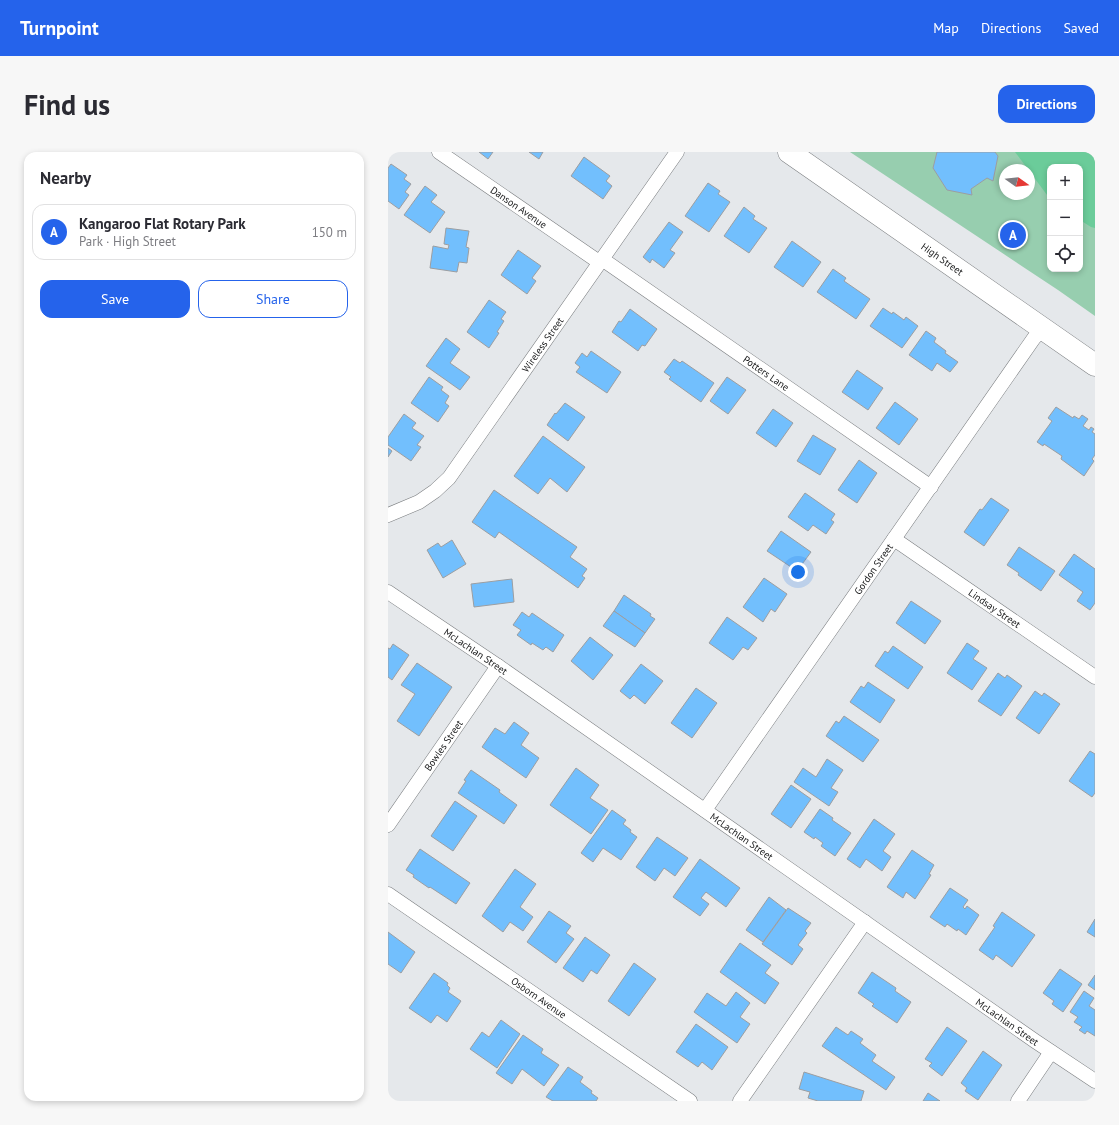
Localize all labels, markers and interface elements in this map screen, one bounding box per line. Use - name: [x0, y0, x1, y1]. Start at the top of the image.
- text: Turnpoint: [20, 16, 99, 40]
- text: Map: [933, 19, 959, 37]
- text: Directions: [981, 19, 1041, 37]
- text: Saved: [1063, 19, 1099, 37]
- button: Directions: [998, 85, 1095, 123]
- text: Find us: [24, 86, 110, 123]
- north arrow: [999, 164, 1035, 200]
- map controls: [1047, 164, 1083, 272]
- button: +: [1047, 164, 1083, 200]
- text: Nearby: [40, 167, 91, 189]
- street label: Danson Avenue: [488, 183, 550, 231]
- button: −: [1047, 200, 1083, 236]
- text: Kangaroo Flat Rotary Park: [79, 214, 246, 233]
- pin: A: [1000, 220, 1026, 250]
- text: A: [50, 224, 58, 241]
- text: 150 m: [312, 224, 347, 241]
- text: Park · High Street: [79, 233, 176, 250]
- button: locate: [1047, 236, 1083, 272]
- street label: High Street: [919, 240, 967, 278]
- button: Save: [40, 280, 190, 318]
- button: Share: [198, 280, 348, 318]
- street label: Wireless Street: [519, 314, 566, 375]
- street label: Potters Lane: [741, 352, 792, 393]
- street label: Gordon Street: [851, 540, 896, 597]
- your location: [788, 562, 808, 582]
- street label: Lindsay Street: [966, 586, 1024, 631]
- street label: McLachlan Street: [442, 625, 511, 678]
- street label: Bowles Street: [421, 717, 466, 773]
- street label: McLachlan Street: [708, 810, 776, 863]
- street label: Osborn Avenue: [509, 974, 569, 1021]
- street label: McLachlan Street: [973, 995, 1042, 1049]

